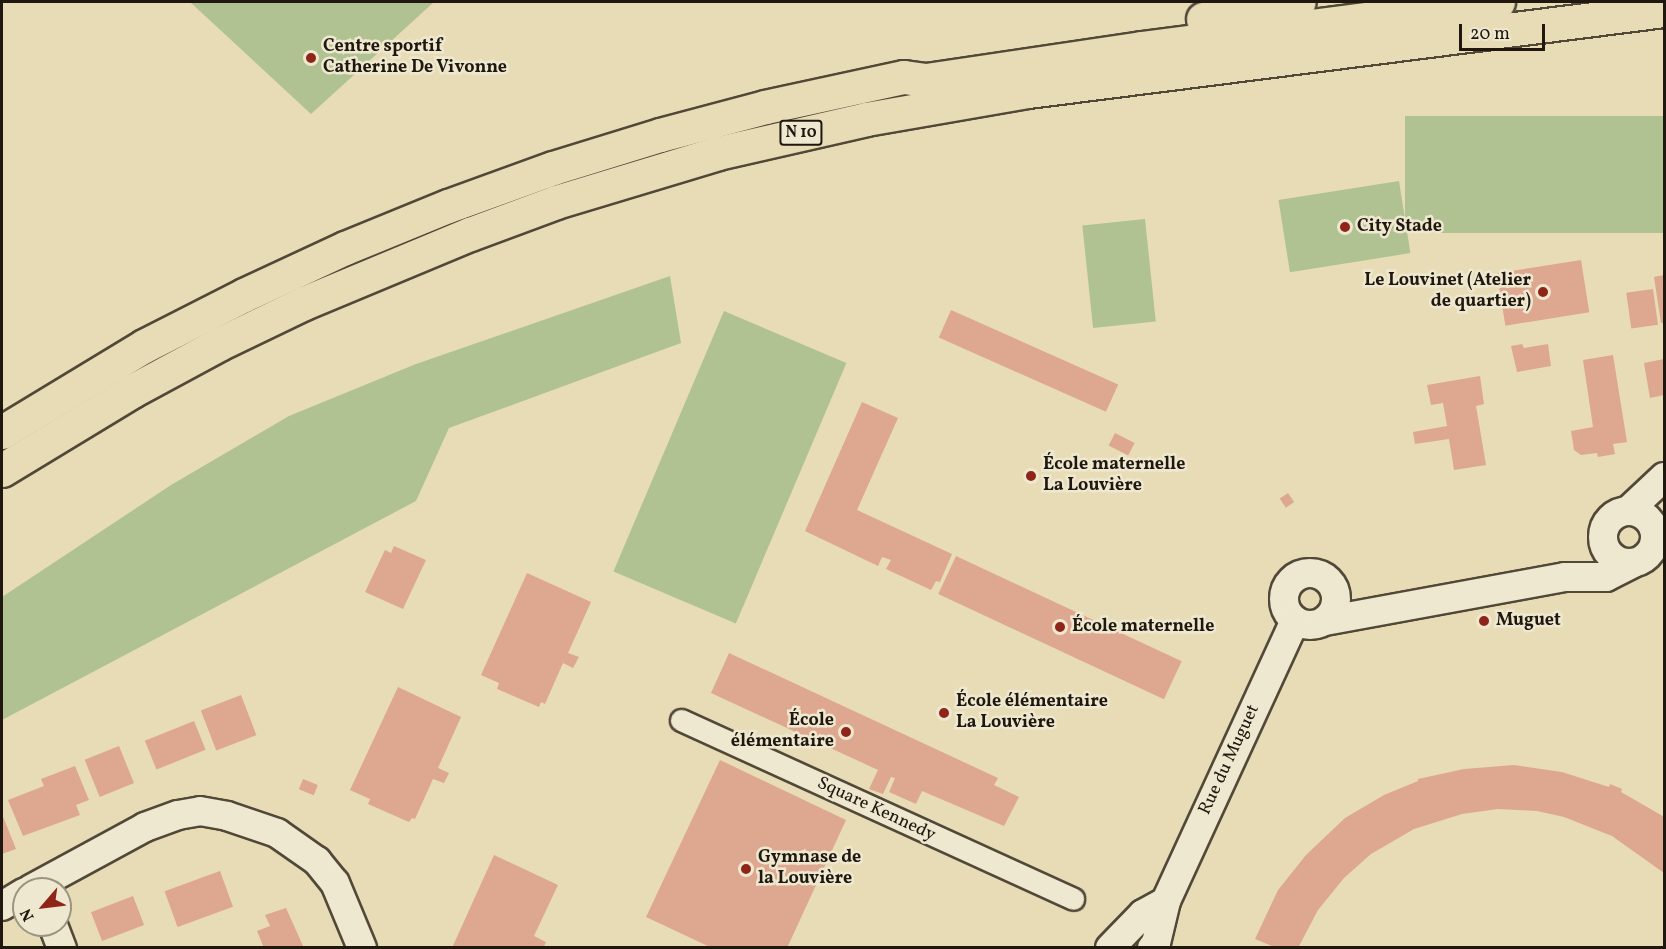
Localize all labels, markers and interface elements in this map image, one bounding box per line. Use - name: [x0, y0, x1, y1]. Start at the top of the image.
- scale bar: [1462, 12, 1548, 50]
- text: 20 m: [1470, 22, 1510, 47]
- place label: Centre sportif Catherine De Vivonne: [323, 37, 508, 80]
- marker: Centre sportif Catherine De Vivonne: [304, 51, 318, 65]
- road number: N 10: [778, 120, 824, 146]
- place label: City Stade: [1357, 216, 1442, 238]
- marker: City Stade: [1338, 220, 1352, 234]
- place label: Le Louvinet (Atelier de quartier): [1364, 271, 1531, 314]
- marker: Le Louvinet (Atelier de quartier): [1536, 285, 1550, 299]
- place label: École maternelle La Louvière: [1043, 455, 1185, 498]
- marker: École maternelle La Louvière: [1024, 469, 1038, 483]
- place label: Muguet: [1496, 610, 1561, 632]
- marker: Muguet: [1477, 614, 1491, 628]
- place label: École maternelle: [1072, 616, 1214, 638]
- marker: École maternelle: [1053, 620, 1067, 634]
- place label: École élémentaire La Louvière: [956, 692, 1108, 734]
- street label: Rue du Muguet: [1195, 701, 1265, 819]
- marker: École élémentaire La Louvière: [937, 706, 951, 720]
- place label: École élémentaire: [731, 711, 834, 754]
- marker: École élémentaire: [839, 725, 853, 739]
- street label: Square Kennedy: [813, 773, 939, 847]
- place label: Gymnase de la Louvière: [758, 848, 861, 890]
- marker: Gymnase de la Louvière: [739, 862, 753, 876]
- north arrow: [12, 877, 72, 937]
- text: N: [15, 904, 40, 925]

